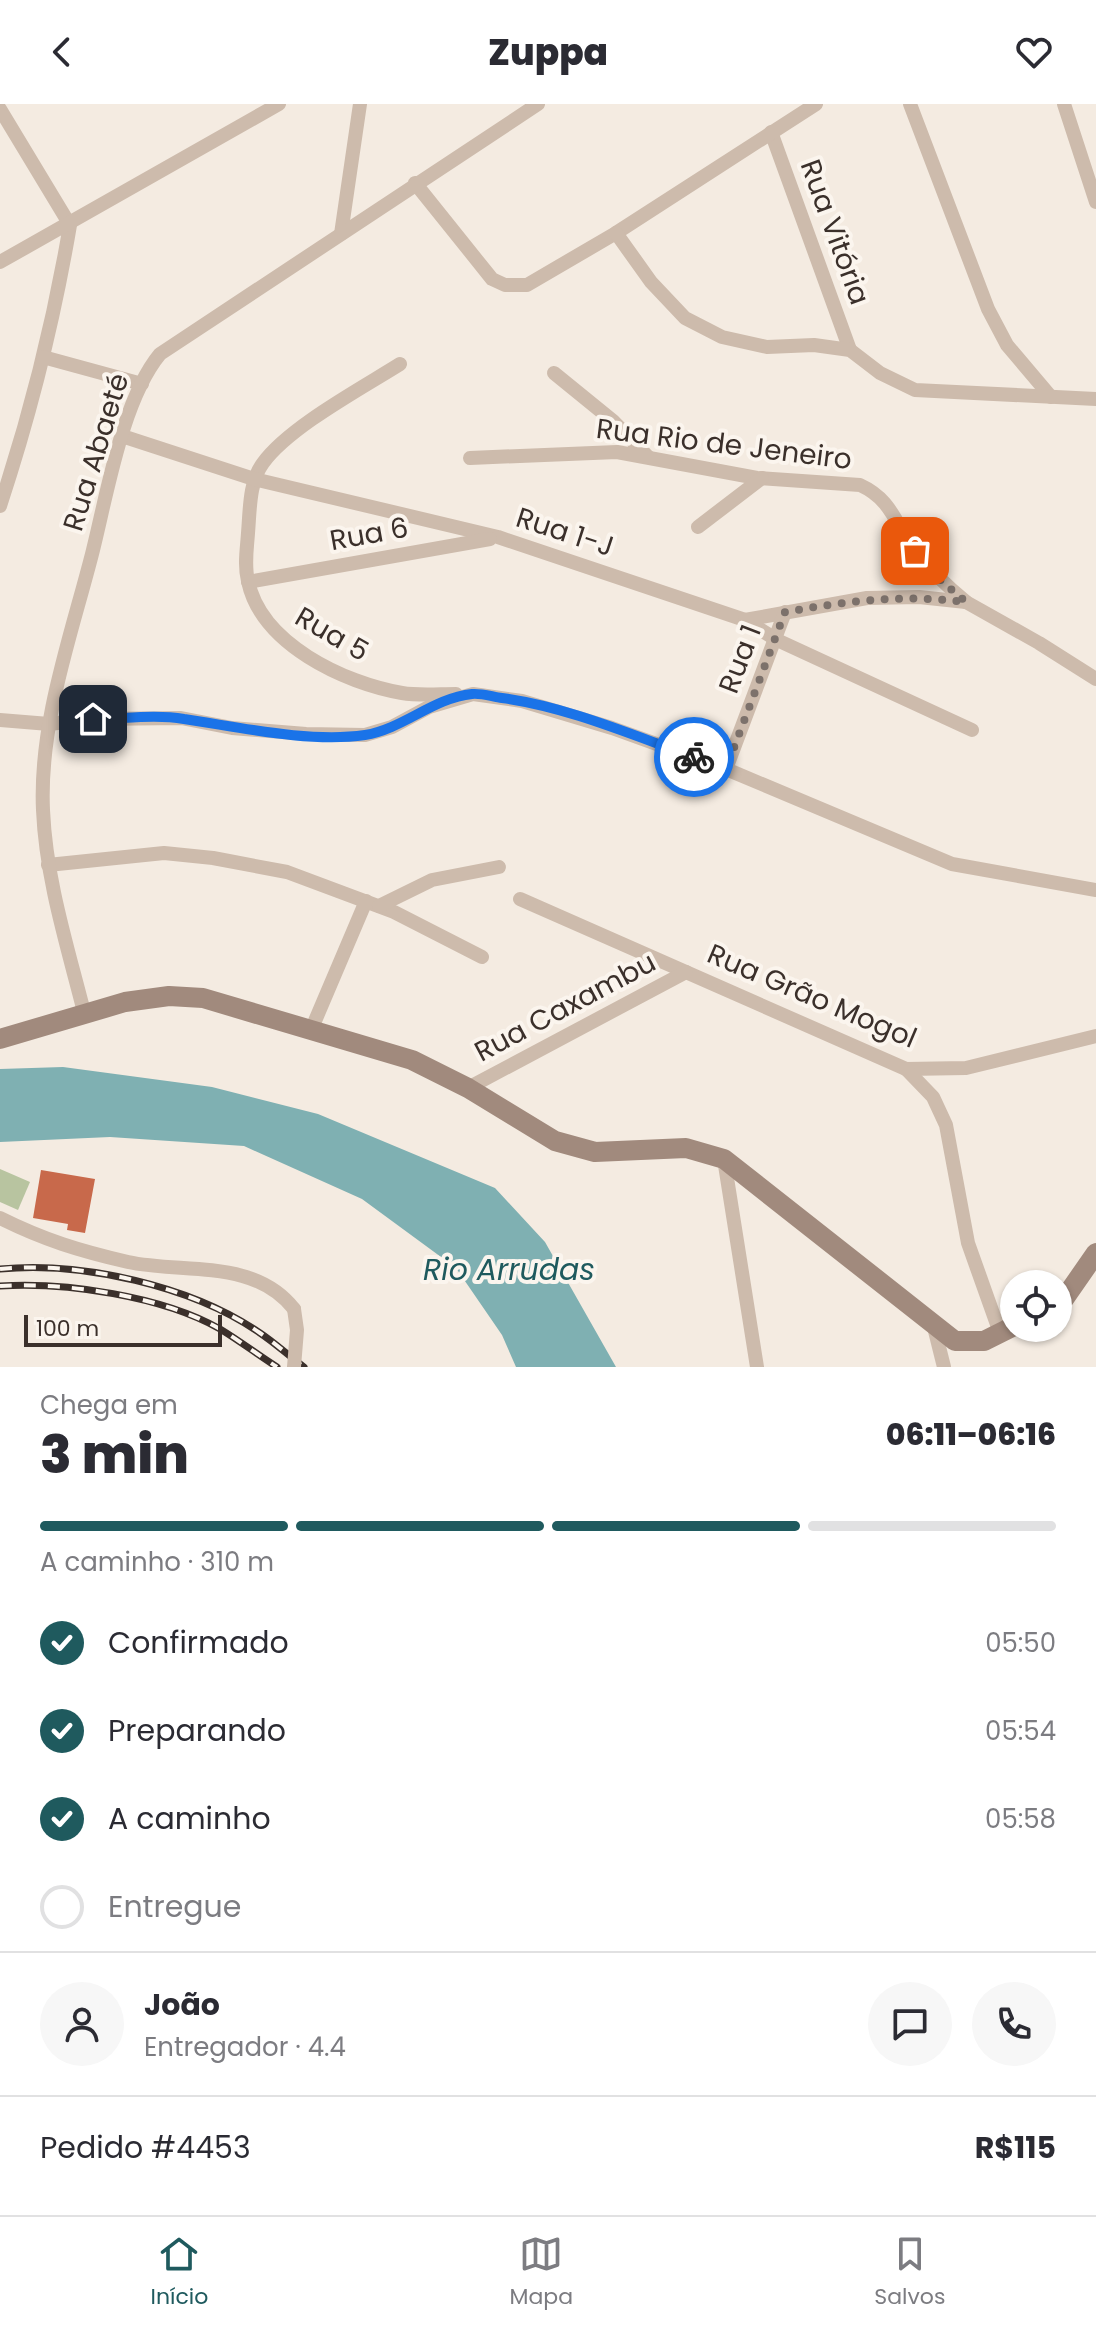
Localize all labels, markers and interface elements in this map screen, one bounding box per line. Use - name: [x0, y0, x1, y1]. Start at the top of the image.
- text: Zuppa: [488, 27, 608, 78]
- icon: back: [40, 30, 84, 74]
- icon: heart: [1012, 30, 1056, 74]
- street label: Rua Vitória: [791, 154, 879, 310]
- street label: Rua Abaeté: [54, 368, 138, 536]
- street label: Rua Rio de Jeneiro: [594, 409, 854, 479]
- street label: Rua 1-J: [511, 498, 619, 566]
- street label: Rua 6: [327, 508, 411, 560]
- pin: [881, 517, 949, 585]
- icon: bag: [893, 529, 937, 573]
- street label: Rua 5: [288, 597, 376, 671]
- street label: Rua 1: [709, 619, 771, 699]
- pin: [59, 685, 127, 753]
- icon: home: [71, 697, 115, 741]
- courier: [654, 717, 734, 797]
- icon: bike: [672, 735, 716, 779]
- street label: Rua Grão Mogol: [701, 934, 923, 1058]
- street label: Rua Caxambu: [468, 943, 662, 1071]
- water label: Rio Arrudas: [423, 1248, 595, 1291]
- map controls: [1000, 1270, 1072, 1342]
- button: locate: [1000, 1270, 1072, 1342]
- scale bar: [24, 1311, 222, 1347]
- text: 100 m: [36, 1313, 99, 1344]
- text: Chega em: [40, 1387, 178, 1423]
- text: 06:11–06:16: [886, 1413, 1056, 1456]
- text: 3 min: [40, 1418, 189, 1491]
- text: A caminho · 310 m: [40, 1544, 274, 1580]
- icon: check: [40, 1621, 84, 1665]
- text: Confirmado: [108, 1621, 289, 1664]
- text: 05:50: [985, 1625, 1056, 1661]
- icon: check: [40, 1709, 84, 1753]
- text: Preparando: [108, 1709, 286, 1752]
- text: 05:54: [985, 1713, 1056, 1749]
- icon: check: [40, 1797, 84, 1841]
- text: A caminho: [108, 1797, 271, 1840]
- text: 05:58: [985, 1801, 1056, 1837]
- text: Entregue: [108, 1885, 241, 1928]
- button: person: [40, 1982, 124, 2066]
- button: chat: [868, 1982, 952, 2066]
- button: phone: [972, 1982, 1056, 2066]
- text: João: [144, 1983, 220, 2026]
- text: Entregador · 4.4: [144, 2029, 346, 2065]
- text: Pedido #4453: [40, 2126, 251, 2169]
- text: R$115: [975, 2126, 1056, 2169]
- tab: Início: [151, 2232, 208, 2313]
- tab: Mapa: [510, 2232, 573, 2313]
- tab: Salvos: [874, 2232, 945, 2313]

